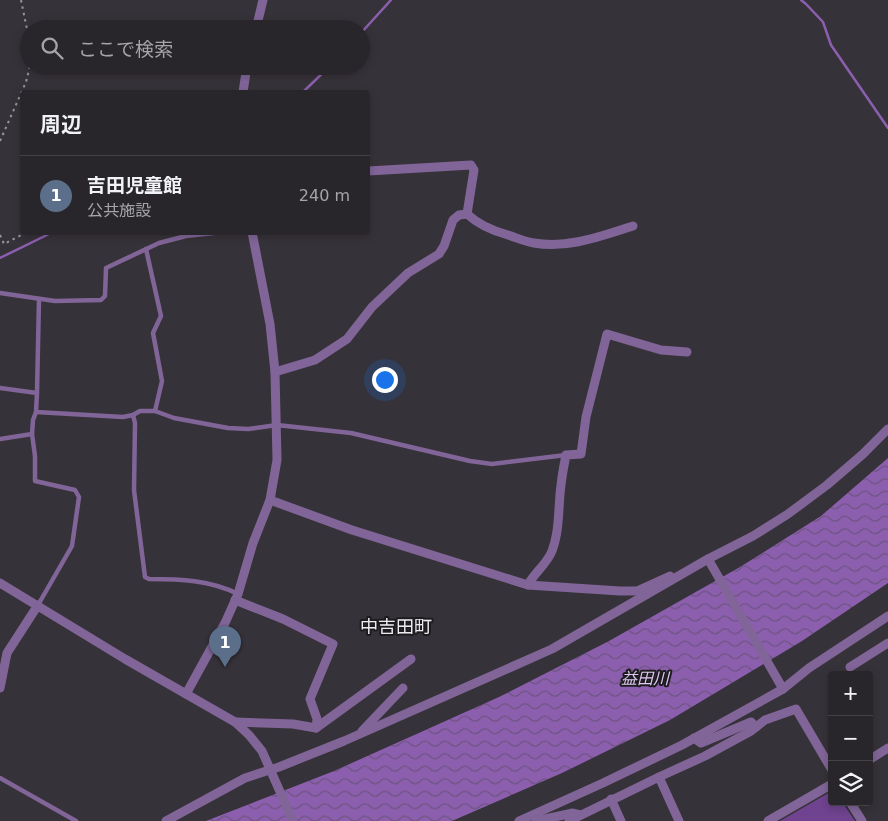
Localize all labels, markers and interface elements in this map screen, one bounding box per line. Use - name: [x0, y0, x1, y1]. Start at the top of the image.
- search box: [20, 20, 370, 75]
- icon: search: [38, 34, 66, 62]
- text: ここで検索: [78, 38, 173, 60]
- text: 周辺: [40, 113, 82, 137]
- text: 吉田児童館: [87, 174, 182, 196]
- text: 1: [50, 186, 62, 205]
- text: 240 m: [299, 186, 350, 205]
- text: 公共施設: [87, 201, 151, 220]
- your location: [372, 367, 398, 393]
- district label: 中吉田町: [360, 616, 432, 637]
- pin: 1: [209, 626, 241, 667]
- water label: 益田川: [621, 669, 671, 688]
- map controls: [828, 671, 873, 806]
- button: +: [828, 671, 873, 716]
- button: −: [828, 716, 873, 761]
- button: layers: [828, 761, 873, 806]

